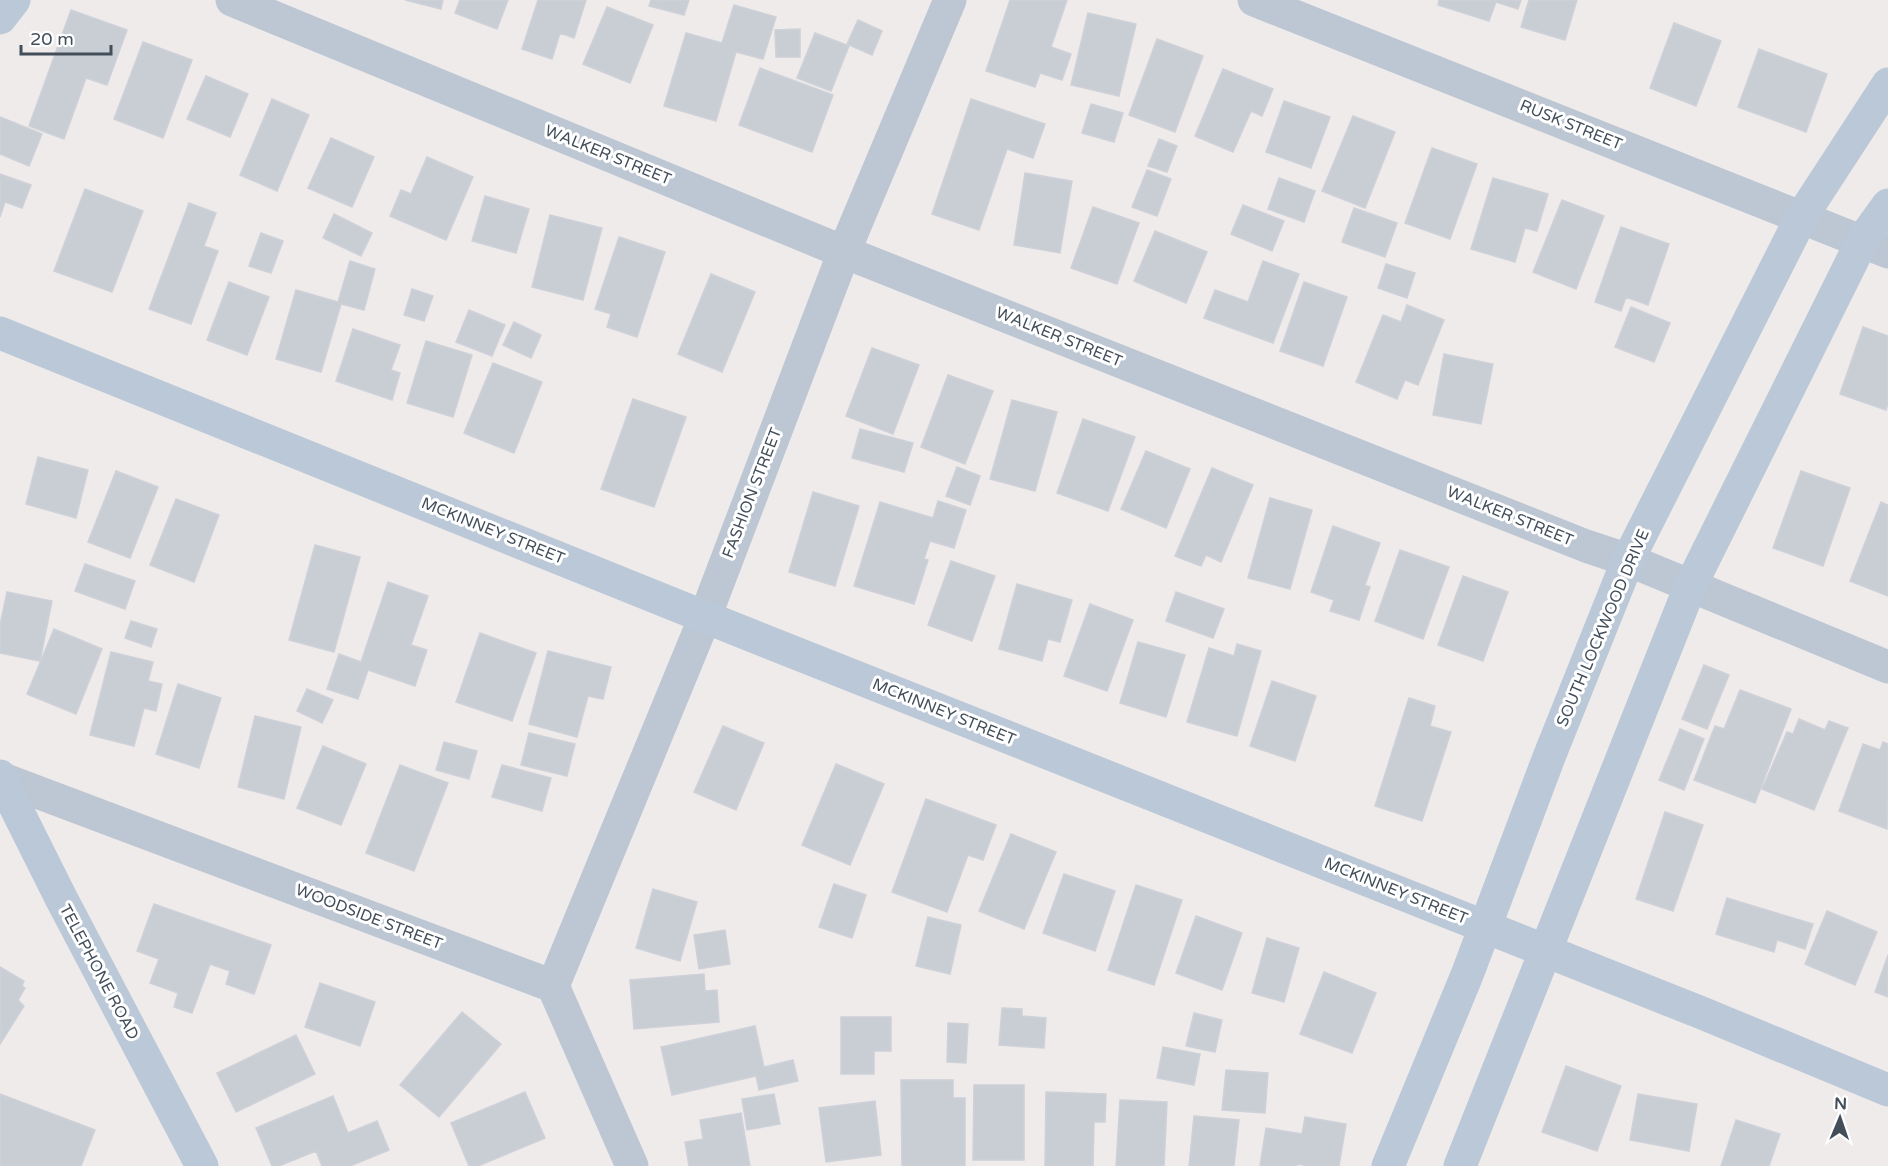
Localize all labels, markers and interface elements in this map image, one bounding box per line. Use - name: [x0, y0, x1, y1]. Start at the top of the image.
- scale bar: [21, 18, 111, 56]
- text: 20 m: [30, 28, 74, 50]
- street label: RUSK STREET: [1517, 95, 1625, 155]
- street label: WALKER STREET: [542, 121, 674, 190]
- street label: WALKER STREET: [993, 303, 1125, 372]
- street label: FASHION STREET: [718, 425, 786, 561]
- street label: WALKER STREET: [1444, 482, 1576, 551]
- street label: MCKINNEY STREET: [418, 493, 568, 569]
- street label: SOUTH LOCKWOOD DRIVE: [1552, 526, 1654, 730]
- street label: MCKINNEY STREET: [869, 674, 1019, 750]
- street label: MCKINNEY STREET: [1321, 853, 1471, 929]
- street label: WOODSIDE STREET: [293, 880, 445, 954]
- street label: TELEPHONE ROAD: [55, 901, 143, 1043]
- north arrow: [1810, 1088, 1870, 1148]
- text: N: [1834, 1094, 1847, 1114]

